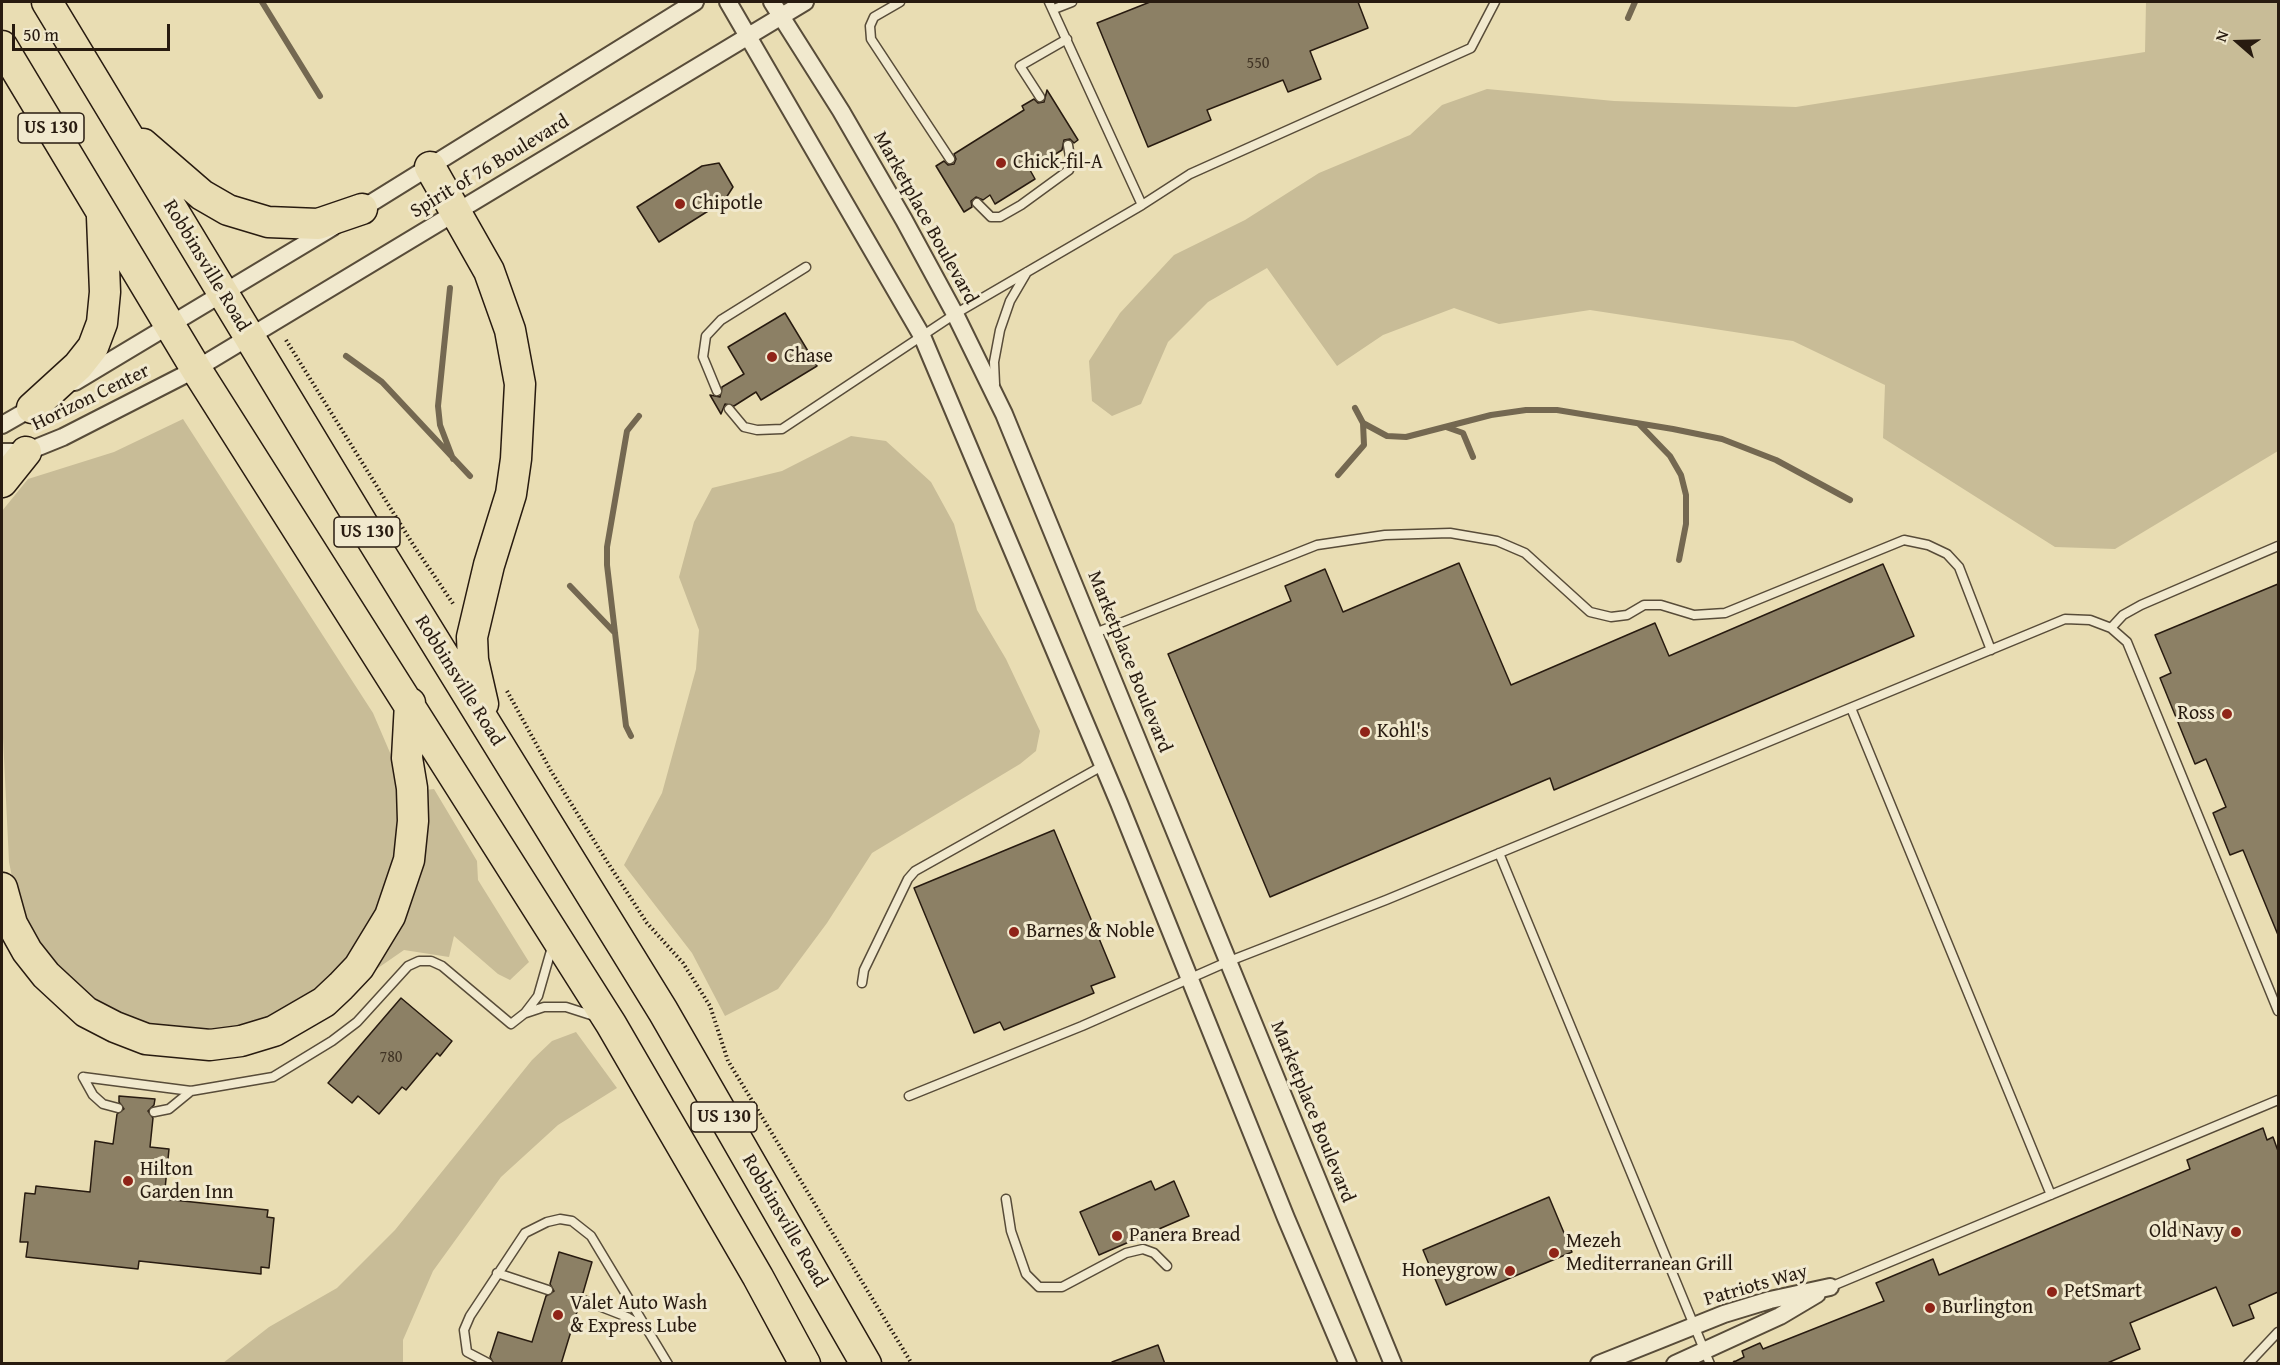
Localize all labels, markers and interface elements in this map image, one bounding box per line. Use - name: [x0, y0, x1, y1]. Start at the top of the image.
- scale bar: [15, 12, 172, 50]
- north arrow: [2208, 12, 2268, 72]
- text: 50 m: [23, 21, 59, 48]
- text: N: [2208, 27, 2234, 45]
- house number: 550: [1246, 54, 1270, 74]
- street label: Spirit of 76 Boulevard: [406, 110, 574, 224]
- road number: US 130: [18, 113, 84, 143]
- street label: Marketplace Boulevard: [868, 127, 982, 309]
- place label: Chick-fil-A: [1013, 151, 1103, 175]
- marker: Chick-fil-A: [994, 156, 1008, 170]
- place label: Chipotle: [692, 192, 763, 216]
- street label: Robbinsville Road: [157, 196, 255, 336]
- marker: Chipotle: [673, 197, 687, 211]
- place label: Chase: [784, 345, 833, 369]
- marker: Chase: [765, 350, 779, 364]
- street label: Horizon Center: [28, 359, 154, 437]
- road number: US 130: [334, 517, 400, 547]
- street label: Marketplace Boulevard: [1082, 568, 1176, 756]
- street label: Robbinsville Road: [409, 611, 509, 751]
- place label: Ross: [2177, 702, 2215, 726]
- marker: Ross: [2220, 707, 2234, 721]
- place label: Kohl's: [1377, 720, 1429, 744]
- marker: Kohl's: [1358, 725, 1372, 739]
- place label: Barnes & Noble: [1026, 920, 1155, 944]
- marker: Barnes & Noble: [1007, 925, 1021, 939]
- street label: Marketplace Boulevard: [1265, 1018, 1359, 1206]
- house number: 780: [379, 1048, 403, 1068]
- road number: US 130: [691, 1102, 757, 1132]
- street label: Robbinsville Road: [736, 1150, 832, 1292]
- place label: Hilton Garden Inn: [140, 1158, 234, 1205]
- marker: Hilton Garden Inn: [121, 1174, 135, 1188]
- place label: Old Navy: [2149, 1220, 2224, 1244]
- place label: Panera Bread: [1129, 1224, 1241, 1248]
- marker: Old Navy: [2229, 1225, 2243, 1239]
- marker: Panera Bread: [1110, 1229, 1124, 1243]
- place label: Mezeh Mediterranean Grill: [1566, 1230, 1733, 1277]
- marker: Mezeh Mediterranean Grill: [1547, 1246, 1561, 1260]
- place label: Honeygrow: [1402, 1259, 1498, 1283]
- street label: Patriots Way: [1702, 1260, 1810, 1312]
- marker: Honeygrow: [1503, 1264, 1517, 1278]
- place label: PetSmart: [2064, 1280, 2142, 1304]
- marker: PetSmart: [2045, 1285, 2059, 1299]
- place label: Valet Auto Wash & Express Lube: [570, 1292, 707, 1339]
- place label: Burlington: [1942, 1296, 2033, 1320]
- marker: Burlington: [1923, 1301, 1937, 1315]
- marker: Valet Auto Wash & Express Lube: [551, 1308, 565, 1322]

